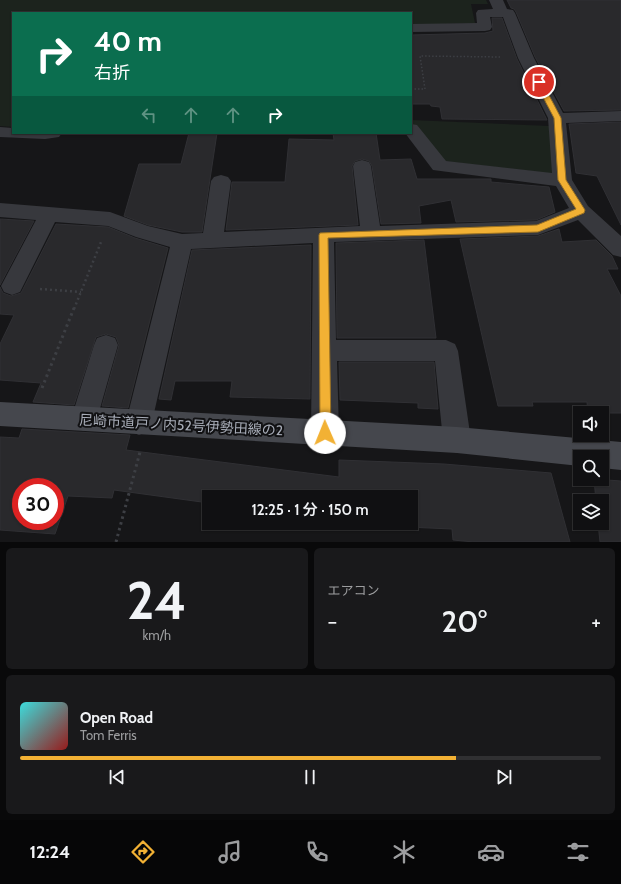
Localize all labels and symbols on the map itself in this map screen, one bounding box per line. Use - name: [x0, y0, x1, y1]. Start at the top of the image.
- pin: [522, 65, 556, 99]
- street label: 尼崎市道戸ノ内52号伊勢田線の2: [79, 411, 283, 439]
- position arrow: [304, 412, 346, 454]
- speed limit sign: 30: [12, 478, 64, 530]

